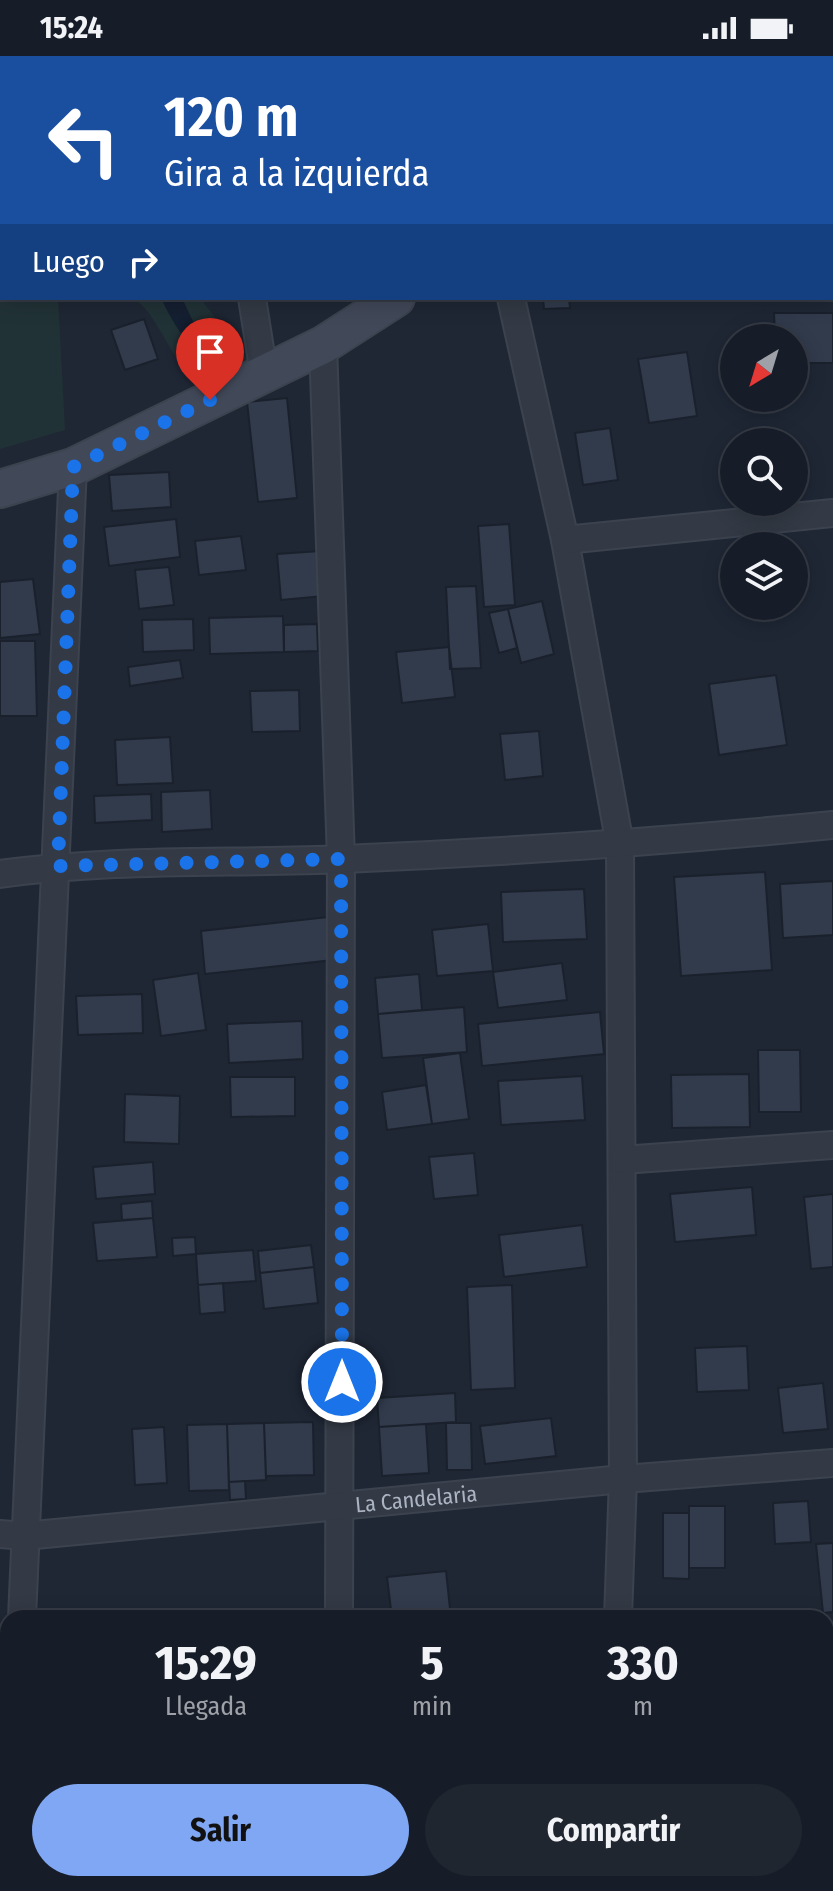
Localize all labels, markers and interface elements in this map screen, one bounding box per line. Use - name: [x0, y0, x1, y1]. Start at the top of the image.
- text: 15:24: [40, 10, 103, 46]
- text: 120 m: [164, 84, 299, 151]
- icon: left: [32, 88, 136, 192]
- text: Gira a la izquierda: [164, 152, 429, 196]
- icon: right: [121, 240, 165, 284]
- text: Luego: [32, 244, 105, 280]
- pin: [176, 318, 244, 400]
- north arrow: [720, 324, 808, 412]
- map controls: [720, 324, 808, 620]
- icon: arrive: [188, 330, 232, 374]
- button: search: [720, 428, 808, 516]
- button: layers: [720, 532, 808, 620]
- position arrow: [300, 1340, 384, 1424]
- street label: La Candelaria: [354, 1480, 478, 1518]
- text: 15:29: [155, 1634, 257, 1692]
- text: 5: [420, 1634, 444, 1692]
- text: 330: [607, 1634, 679, 1692]
- text: Llegada: [165, 1691, 247, 1722]
- text: min: [412, 1691, 452, 1722]
- text: m: [633, 1691, 653, 1722]
- button: Salir: [32, 1784, 409, 1876]
- button: Compartir: [425, 1784, 802, 1876]

